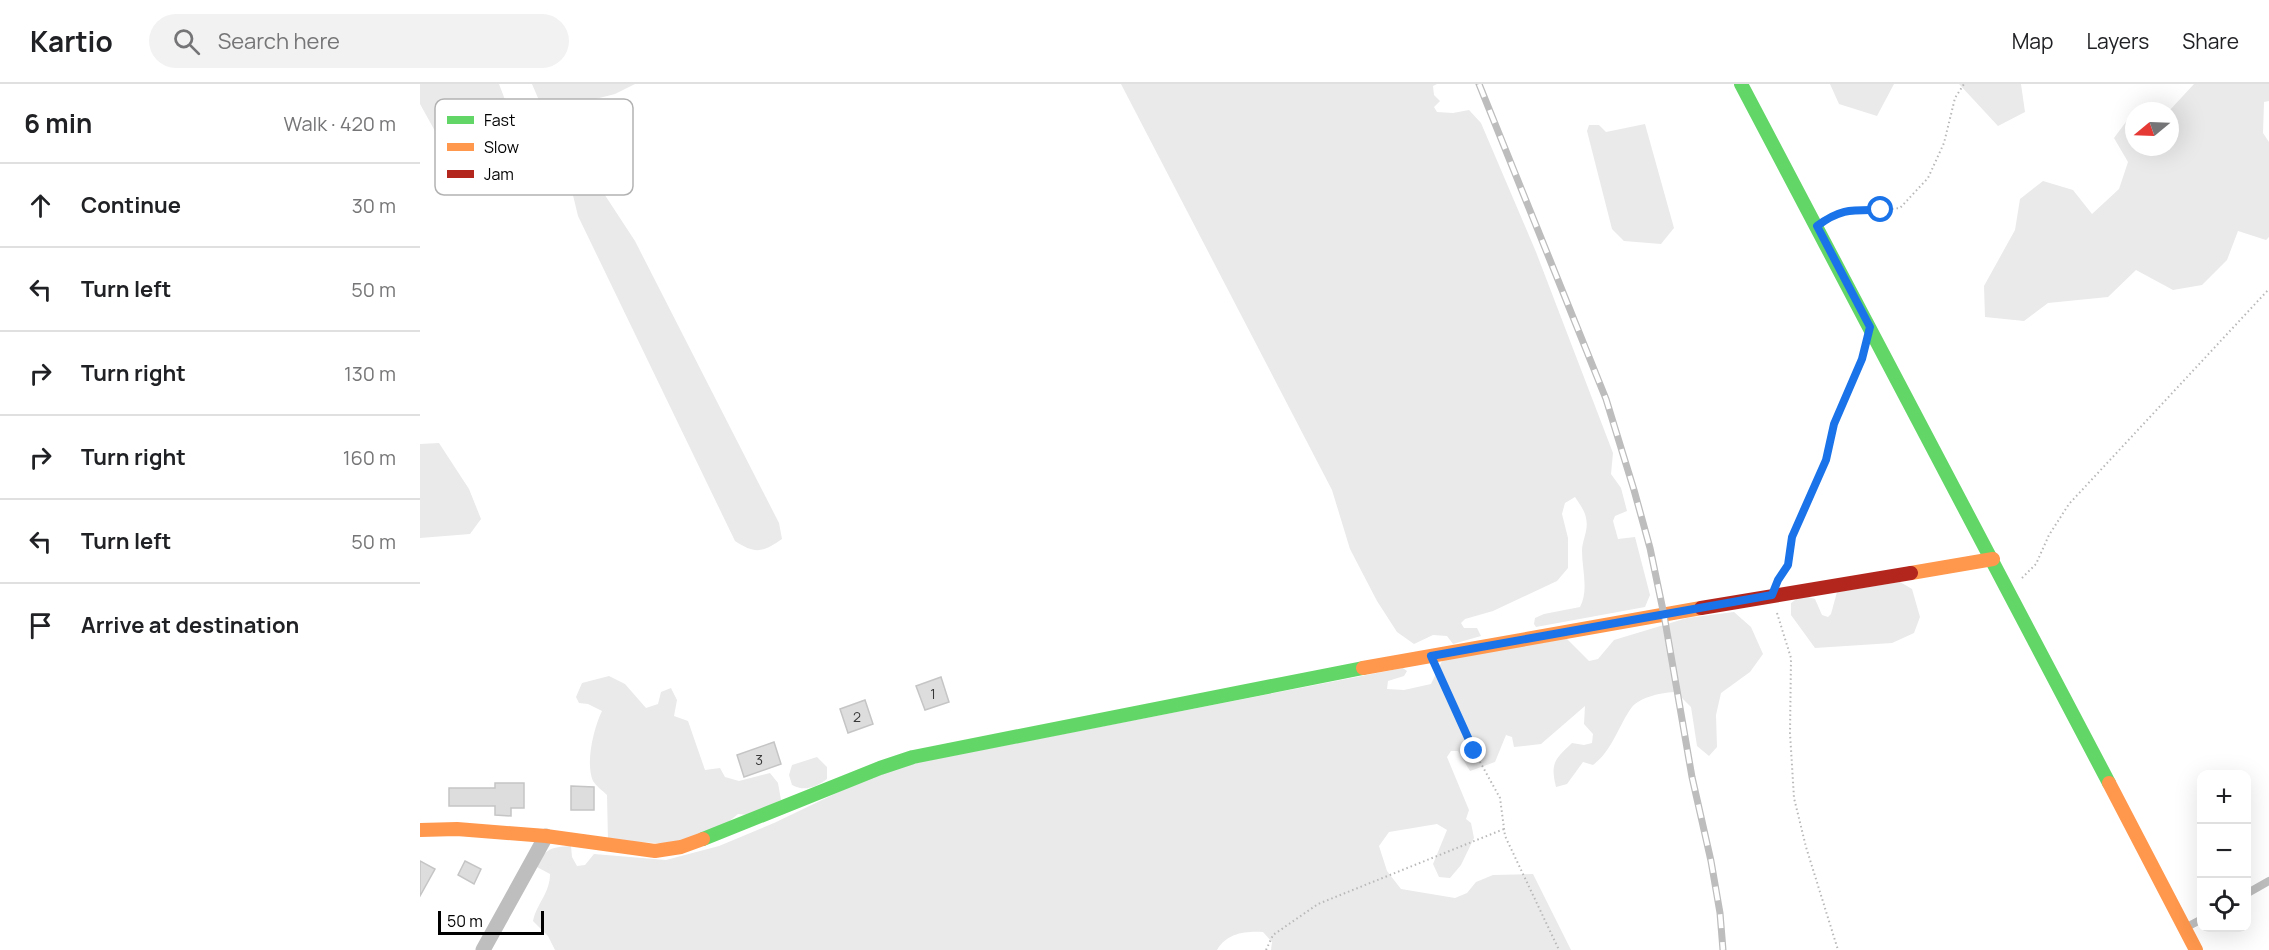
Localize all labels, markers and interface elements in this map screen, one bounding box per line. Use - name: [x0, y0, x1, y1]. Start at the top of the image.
- search box: [149, 14, 569, 68]
- text: Kartio: [30, 22, 113, 60]
- icon: search: [170, 25, 203, 58]
- text: Search here: [218, 26, 340, 56]
- text: Map: [2012, 27, 2053, 55]
- text: Layers: [2086, 27, 2149, 55]
- text: Share: [2182, 27, 2239, 55]
- legend: [435, 99, 633, 195]
- north arrow: [2125, 102, 2179, 156]
- text: 6 min: [24, 105, 92, 141]
- text: Fast: [484, 109, 515, 131]
- text: Walk · 420 m: [284, 110, 396, 137]
- text: Slow: [484, 136, 519, 158]
- text: Jam: [484, 163, 514, 185]
- icon: ahead: [24, 189, 57, 222]
- text: Continue: [81, 190, 181, 220]
- text: 30 m: [352, 192, 396, 219]
- route start: [1867, 196, 1893, 222]
- icon: left: [24, 273, 57, 306]
- text: Turn left: [81, 274, 171, 304]
- text: 50 m: [351, 276, 396, 303]
- icon: right: [24, 357, 57, 390]
- text: Turn right: [81, 358, 186, 388]
- text: 130 m: [344, 360, 396, 387]
- icon: right: [24, 441, 57, 474]
- text: Turn right: [81, 442, 186, 472]
- text: 160 m: [343, 444, 396, 471]
- icon: left: [24, 525, 57, 558]
- text: Turn left: [81, 526, 171, 556]
- text: 50 m: [351, 528, 396, 555]
- icon: arrive: [24, 609, 57, 642]
- text: Arrive at destination: [81, 610, 299, 640]
- house number: 1: [930, 684, 936, 703]
- house number: 2: [853, 707, 861, 726]
- route end: [1460, 737, 1486, 763]
- house number: 3: [755, 750, 763, 769]
- map controls: [2197, 770, 2251, 932]
- button: +: [2197, 770, 2251, 824]
- button: −: [2197, 824, 2251, 878]
- button: locate: [2197, 878, 2251, 932]
- scale bar: [438, 908, 544, 936]
- text: 50 m: [447, 910, 483, 932]

